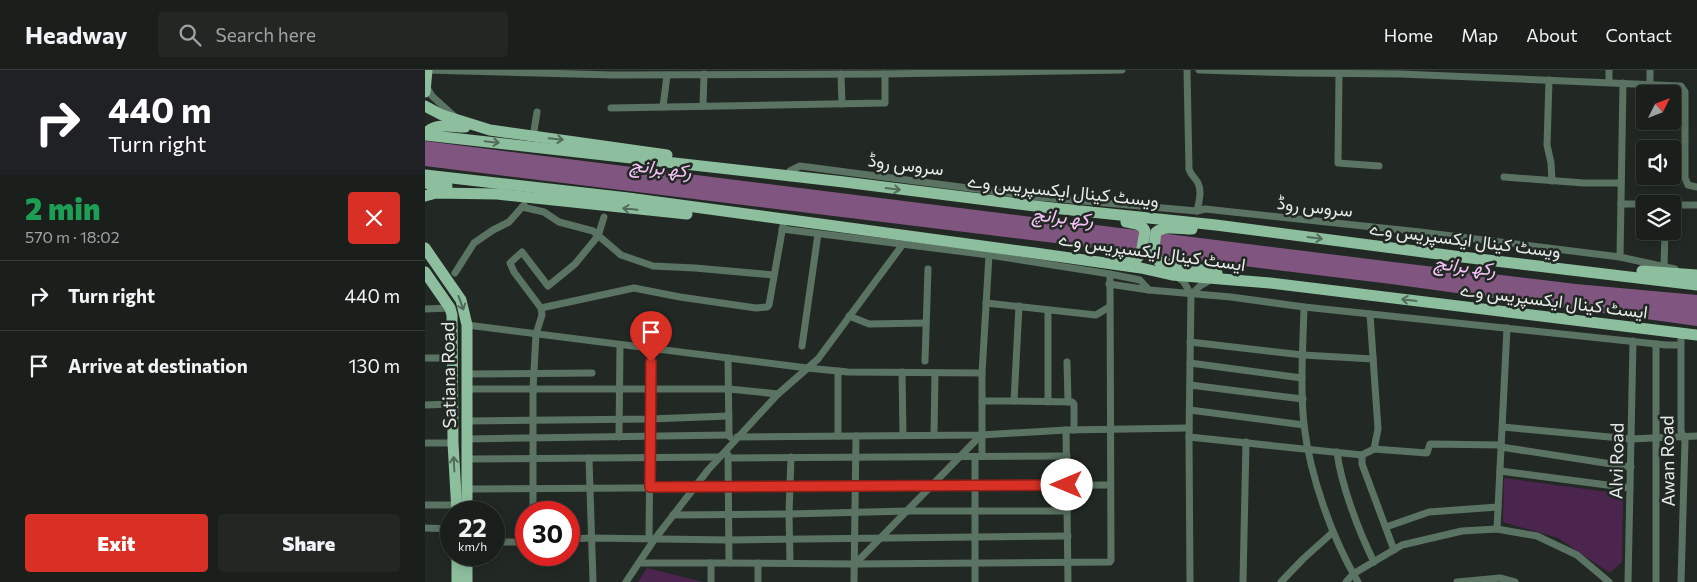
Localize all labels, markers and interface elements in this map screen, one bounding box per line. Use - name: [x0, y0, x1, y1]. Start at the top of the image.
- search box: [158, 12, 508, 57]
- text: Headway: [25, 20, 128, 49]
- icon: search: [176, 21, 204, 49]
- text: Search here: [216, 23, 316, 46]
- text: Home: [1384, 24, 1433, 46]
- text: Map: [1461, 24, 1498, 46]
- text: About: [1526, 24, 1578, 46]
- text: Contact: [1606, 24, 1672, 46]
- north arrow: [1636, 85, 1681, 130]
- map controls: [1636, 85, 1681, 240]
- text: 440 m: [108, 87, 211, 130]
- icon: right: [25, 90, 90, 155]
- text: Turn right: [108, 130, 206, 157]
- one-way arrow: [548, 134, 564, 144]
- one-way arrow: [483, 137, 499, 147]
- button: sound: [1636, 140, 1681, 185]
- street label: سروس روڈ: [867, 148, 945, 181]
- water label: رکھ برانچ: [628, 152, 694, 185]
- street label: ویسٹ کینال ایکسپریس وے: [966, 169, 1160, 213]
- one-way arrow: [884, 184, 900, 194]
- text: 2 min: [25, 189, 100, 226]
- street label: سروس روڈ: [1276, 191, 1354, 222]
- button: close: [348, 192, 400, 244]
- button: layers: [1636, 195, 1681, 240]
- water label: رکھ برانچ: [1031, 201, 1096, 234]
- one-way arrow: [623, 204, 639, 214]
- street label: ویسٹ کینال ایکسپریس وے: [1368, 216, 1562, 264]
- text: 570 m · 18:02: [25, 227, 120, 246]
- street label: ایسٹ کینال ایکسپریس وے: [1057, 227, 1247, 277]
- one-way arrow: [1307, 233, 1323, 243]
- water label: رکھ برانچ: [1432, 250, 1498, 283]
- street label: ایسٹ کینال ایکسپریس وے: [1459, 278, 1649, 324]
- icon: right: [25, 282, 53, 310]
- text: Turn right: [68, 284, 155, 307]
- text: 440 m: [345, 284, 400, 307]
- one-way arrow: [457, 295, 466, 310]
- one-way arrow: [1401, 295, 1417, 305]
- pin: [630, 311, 672, 362]
- icon: arrive: [637, 318, 665, 346]
- street label: Satiana Road: [436, 322, 460, 428]
- icon: arrive: [25, 352, 53, 380]
- text: Arrive at destination: [68, 354, 248, 377]
- text: 130 m: [348, 354, 400, 377]
- street label: Awan Road: [1655, 415, 1679, 507]
- street label: Alvi Road: [1604, 423, 1628, 499]
- one-way arrow: [450, 456, 459, 472]
- position arrow: [1040, 458, 1092, 510]
- speed limit sign: 30: [515, 501, 580, 566]
- text: 22: [458, 512, 487, 542]
- button: Exit: [25, 514, 208, 572]
- button: Share: [218, 514, 400, 572]
- text: km/h: [458, 539, 487, 553]

